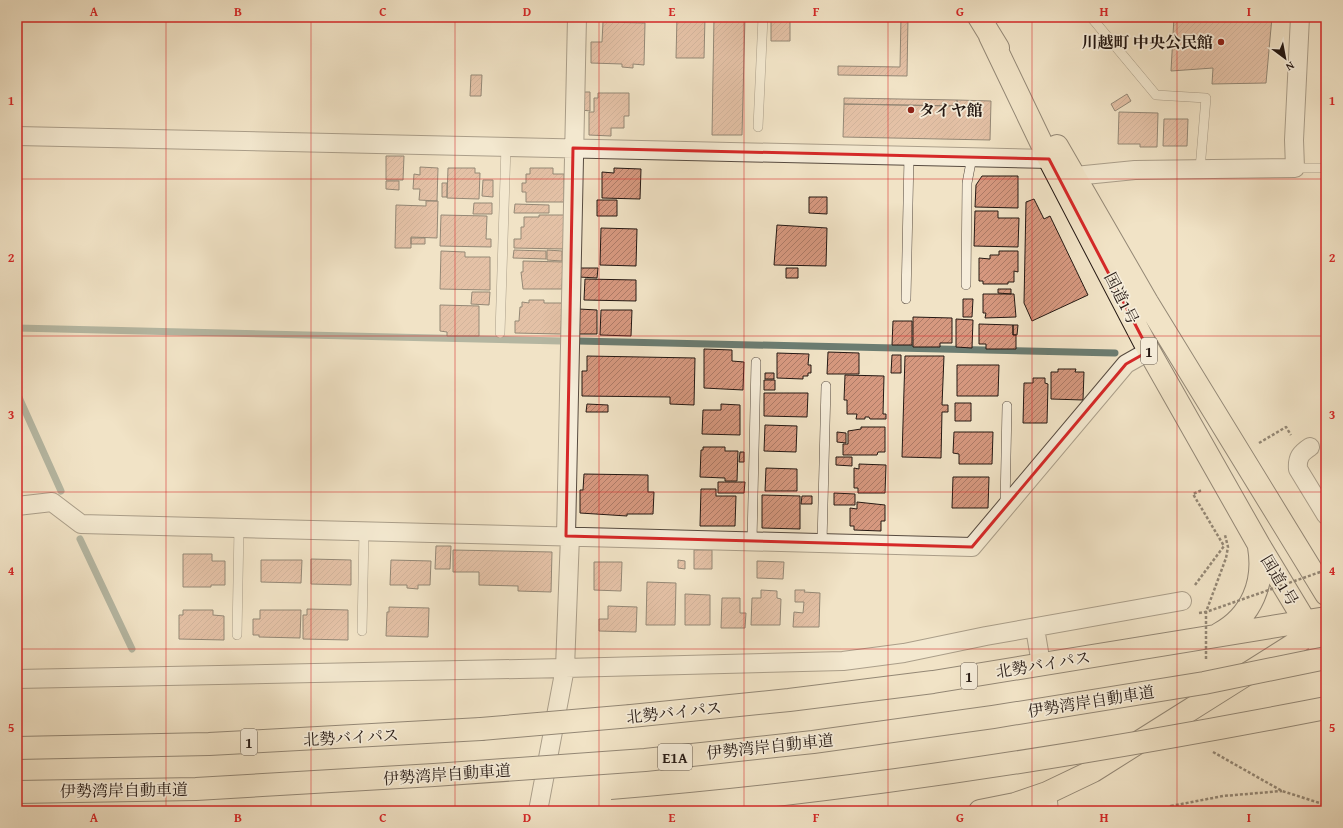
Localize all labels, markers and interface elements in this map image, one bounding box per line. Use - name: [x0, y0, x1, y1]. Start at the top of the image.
- text: A: [90, 2, 99, 21]
- text: B: [234, 2, 242, 21]
- text: C: [379, 2, 387, 21]
- text: D: [523, 2, 531, 21]
- text: E: [669, 2, 676, 21]
- text: F: [813, 2, 820, 21]
- text: G: [956, 2, 964, 21]
- text: H: [1099, 2, 1109, 21]
- text: I: [1247, 2, 1251, 21]
- place label: 川越町 中央公民館: [1081, 30, 1213, 54]
- marker: 川越町 中央公民館: [1216, 37, 1226, 47]
- north arrow: [1265, 38, 1305, 78]
- text: N: [1282, 58, 1298, 76]
- text: 1: [8, 91, 14, 110]
- text: 1: [1329, 91, 1335, 110]
- place label: タイヤ館: [919, 98, 983, 122]
- marker: タイヤ館: [906, 105, 916, 115]
- text: 2: [8, 248, 15, 267]
- text: 2: [1329, 248, 1336, 267]
- street label: 国道1号: [1099, 268, 1145, 328]
- road number: 1: [1141, 338, 1157, 364]
- text: 3: [8, 405, 14, 424]
- text: 3: [1329, 405, 1335, 424]
- street label: 国道1号: [1255, 550, 1305, 610]
- text: 4: [8, 561, 15, 580]
- text: 4: [1329, 561, 1336, 580]
- street label: 北勢バイパス: [994, 645, 1092, 683]
- road number: 1: [961, 663, 977, 689]
- street label: 伊勢湾岸自動車道: [1026, 679, 1156, 723]
- street label: 北勢バイパス: [625, 695, 723, 729]
- text: 5: [8, 718, 15, 737]
- text: 5: [1329, 718, 1336, 737]
- street label: 北勢バイパス: [303, 723, 399, 751]
- street label: 伊勢湾岸自動車道: [705, 727, 835, 765]
- road number: 1: [241, 729, 257, 755]
- road number: E1A: [658, 744, 692, 770]
- street label: 伊勢湾岸自動車道: [382, 758, 512, 790]
- street label: 伊勢湾岸自動車道: [60, 777, 188, 803]
- text: A: [90, 808, 99, 827]
- text: B: [234, 808, 242, 827]
- text: C: [379, 808, 387, 827]
- text: D: [523, 808, 531, 827]
- text: E: [669, 808, 676, 827]
- text: F: [813, 808, 820, 827]
- text: G: [956, 808, 964, 827]
- text: H: [1099, 808, 1109, 827]
- text: I: [1247, 808, 1251, 827]

